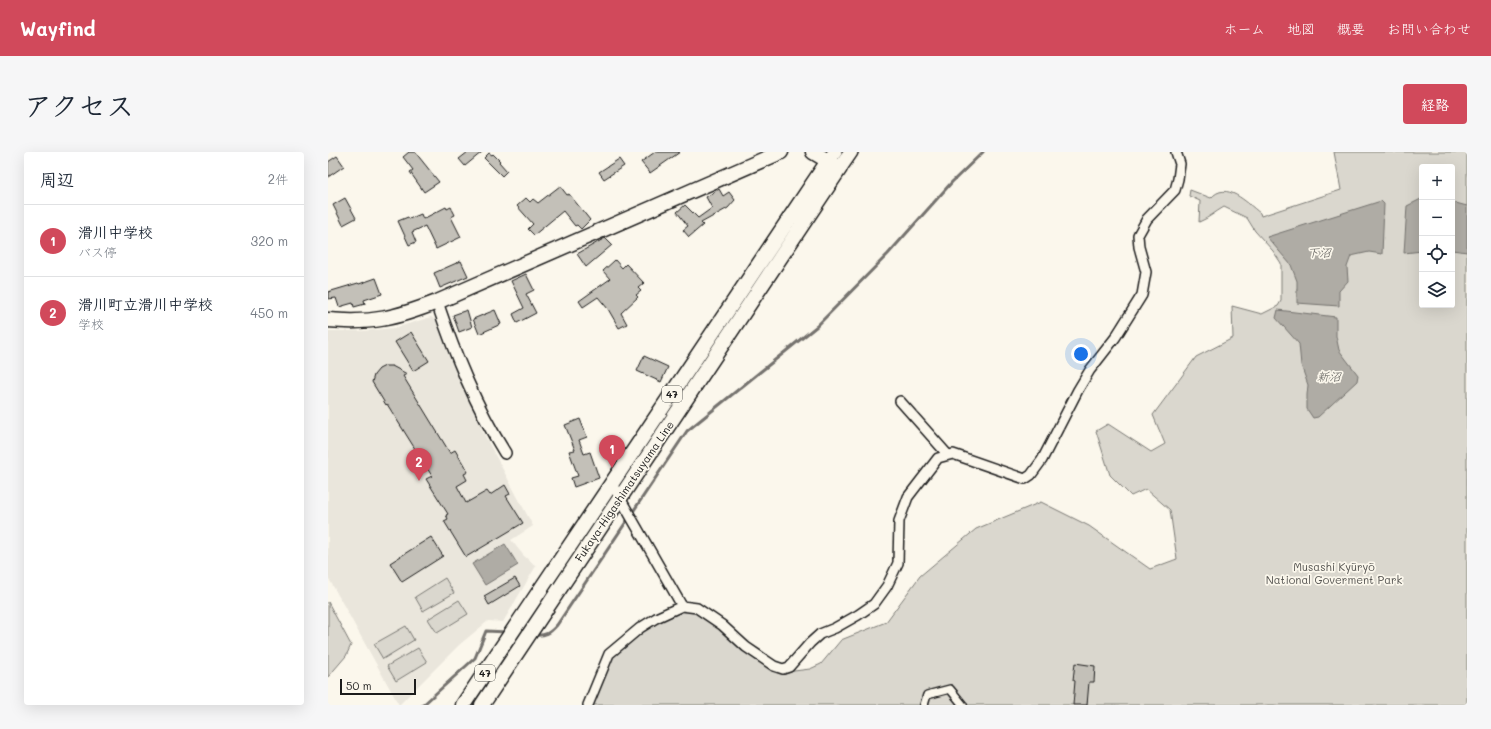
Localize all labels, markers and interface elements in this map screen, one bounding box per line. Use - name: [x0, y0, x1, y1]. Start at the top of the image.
- text: Wayfind: [20, 16, 96, 41]
- text: ホーム: [1224, 19, 1265, 38]
- text: 地図: [1287, 19, 1315, 38]
- text: 概要: [1337, 19, 1365, 38]
- text: お問い合わせ: [1387, 19, 1471, 38]
- button: 経路: [1403, 84, 1467, 124]
- text: アクセス: [24, 87, 134, 123]
- map controls: [1419, 164, 1455, 308]
- button: +: [1419, 164, 1455, 200]
- text: 周辺: [40, 168, 74, 190]
- text: 2件: [268, 170, 288, 187]
- button: −: [1419, 200, 1455, 236]
- text: 滑川中学校: [78, 222, 153, 242]
- text: 1: [50, 232, 56, 249]
- text: 320 m: [251, 232, 288, 249]
- button: locate: [1419, 236, 1455, 272]
- text: バス停: [78, 243, 117, 260]
- water label: 下沼: [1307, 244, 1332, 260]
- button: layers: [1419, 272, 1455, 308]
- text: 滑川町立滑川中学校: [78, 294, 213, 314]
- text: 2: [49, 304, 57, 321]
- text: 450 m: [250, 304, 288, 321]
- text: 学校: [78, 315, 104, 332]
- your location: [1071, 344, 1091, 364]
- water label: 新沼: [1317, 368, 1342, 384]
- road number: 47: [662, 386, 682, 402]
- street label: Fukaya-Higashimatsuyama Line: [571, 417, 677, 564]
- pin: 1: [599, 435, 625, 468]
- pin: 2: [406, 448, 432, 481]
- park label: Musashi Kyūryō National Goverment Park: [1266, 559, 1403, 587]
- road number: 47: [475, 665, 495, 681]
- scale bar: [340, 677, 416, 696]
- text: 50 m: [346, 678, 372, 693]

